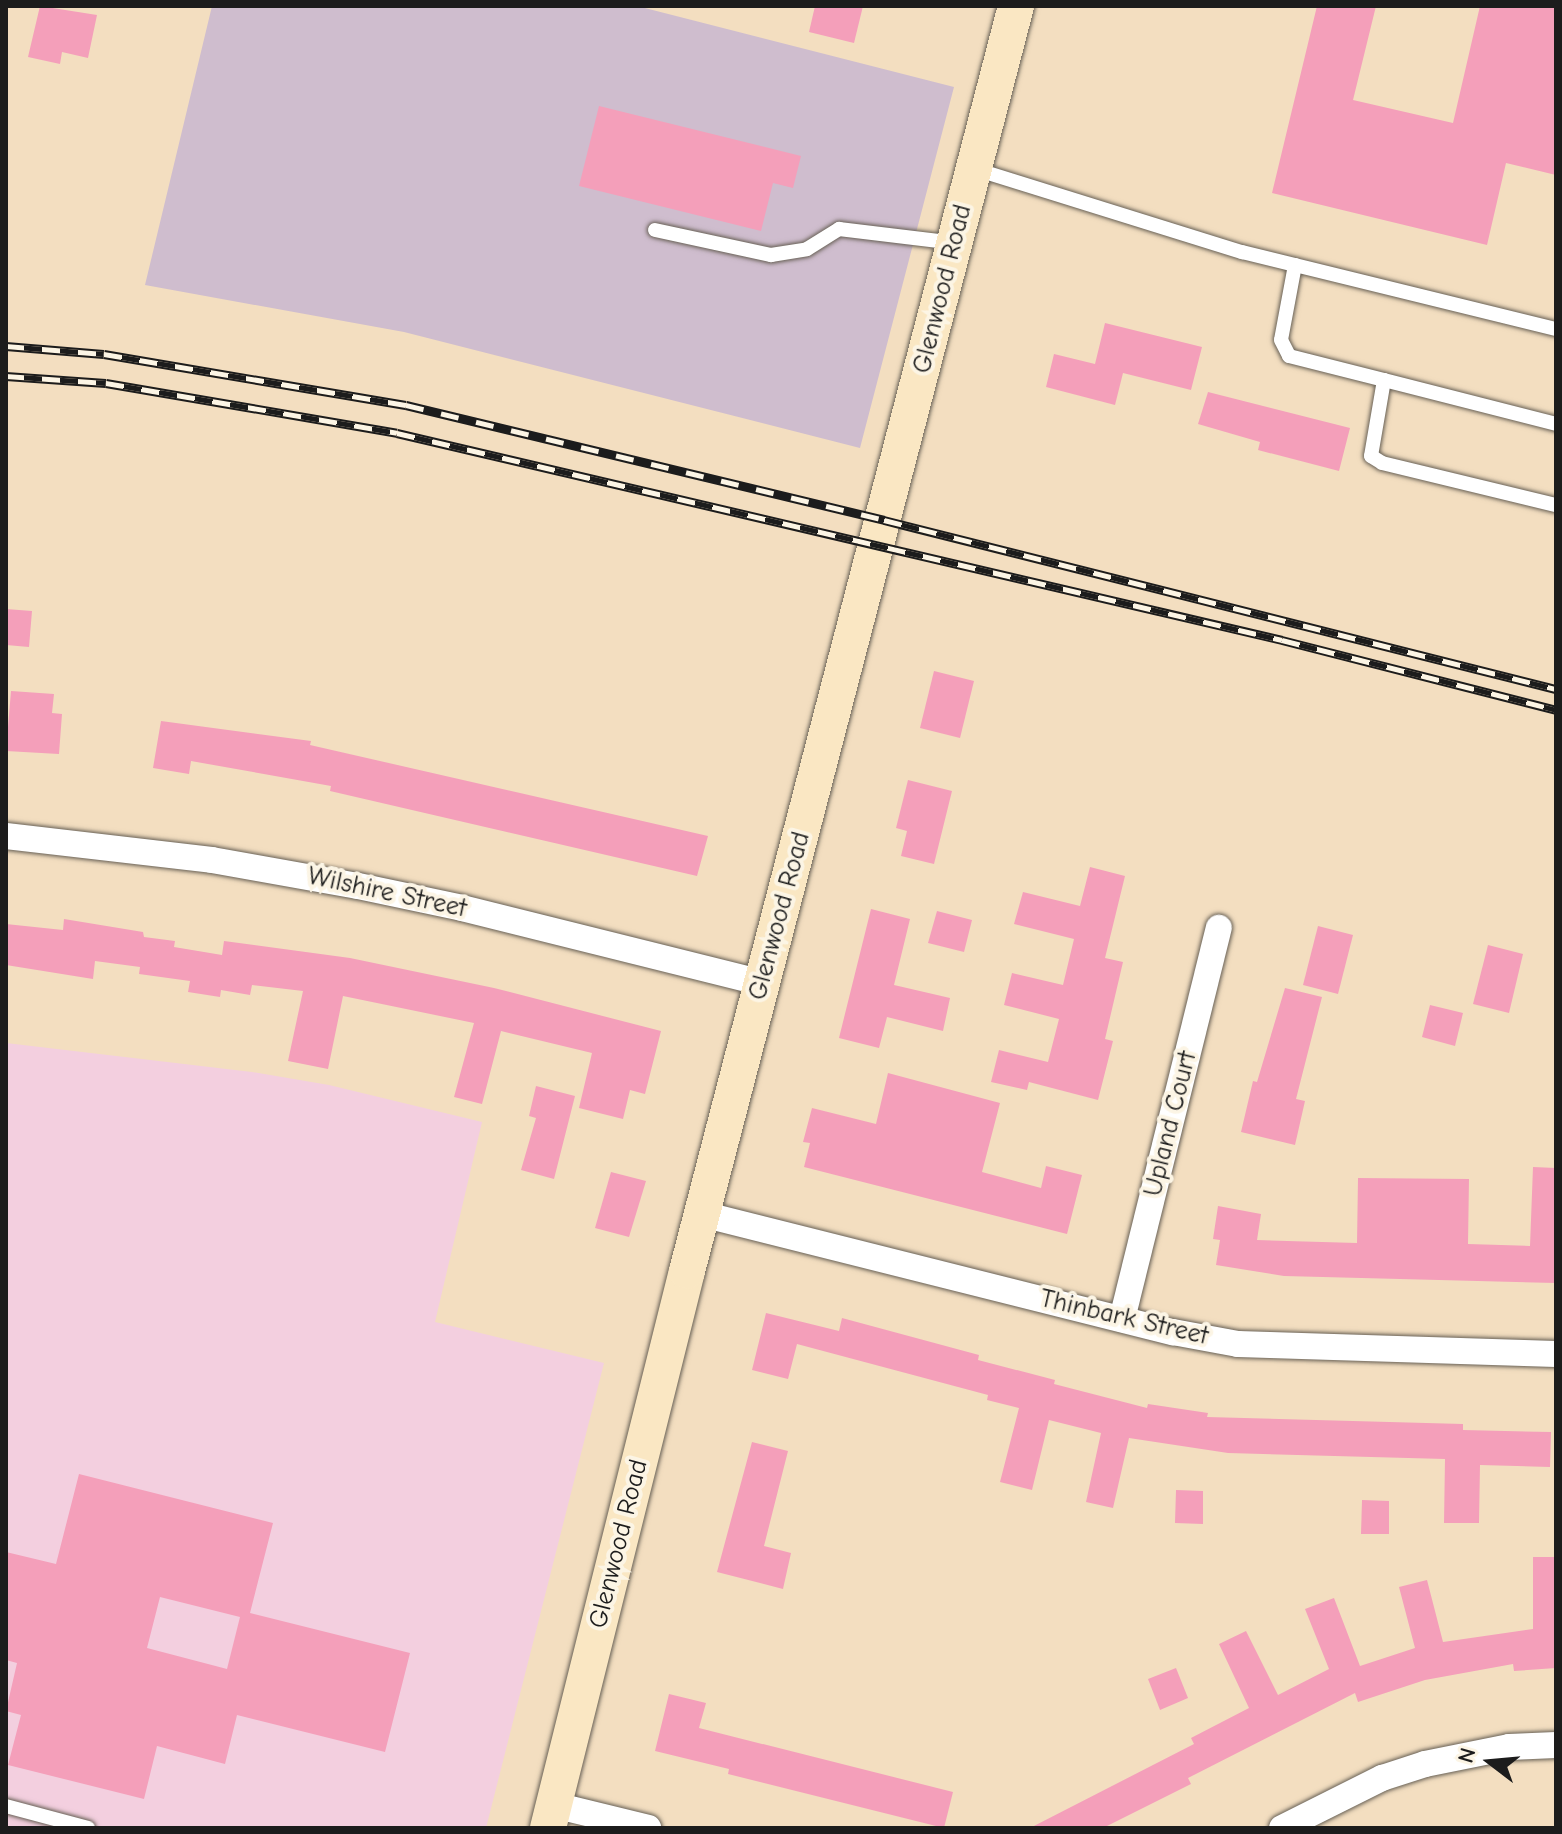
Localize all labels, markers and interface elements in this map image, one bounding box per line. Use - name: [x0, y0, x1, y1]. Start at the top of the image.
- street label: Glenwood Road: [907, 201, 979, 377]
- street label: Glenwood Road: [743, 828, 817, 1004]
- street label: Wilshire Street: [305, 861, 469, 925]
- street label: Upland Court: [1138, 1048, 1204, 1200]
- street label: Thinbark Street: [1037, 1283, 1211, 1353]
- street label: Glenwood Road: [583, 1456, 655, 1632]
- north arrow: [1450, 1722, 1530, 1802]
- text: N: [1452, 1745, 1481, 1766]

